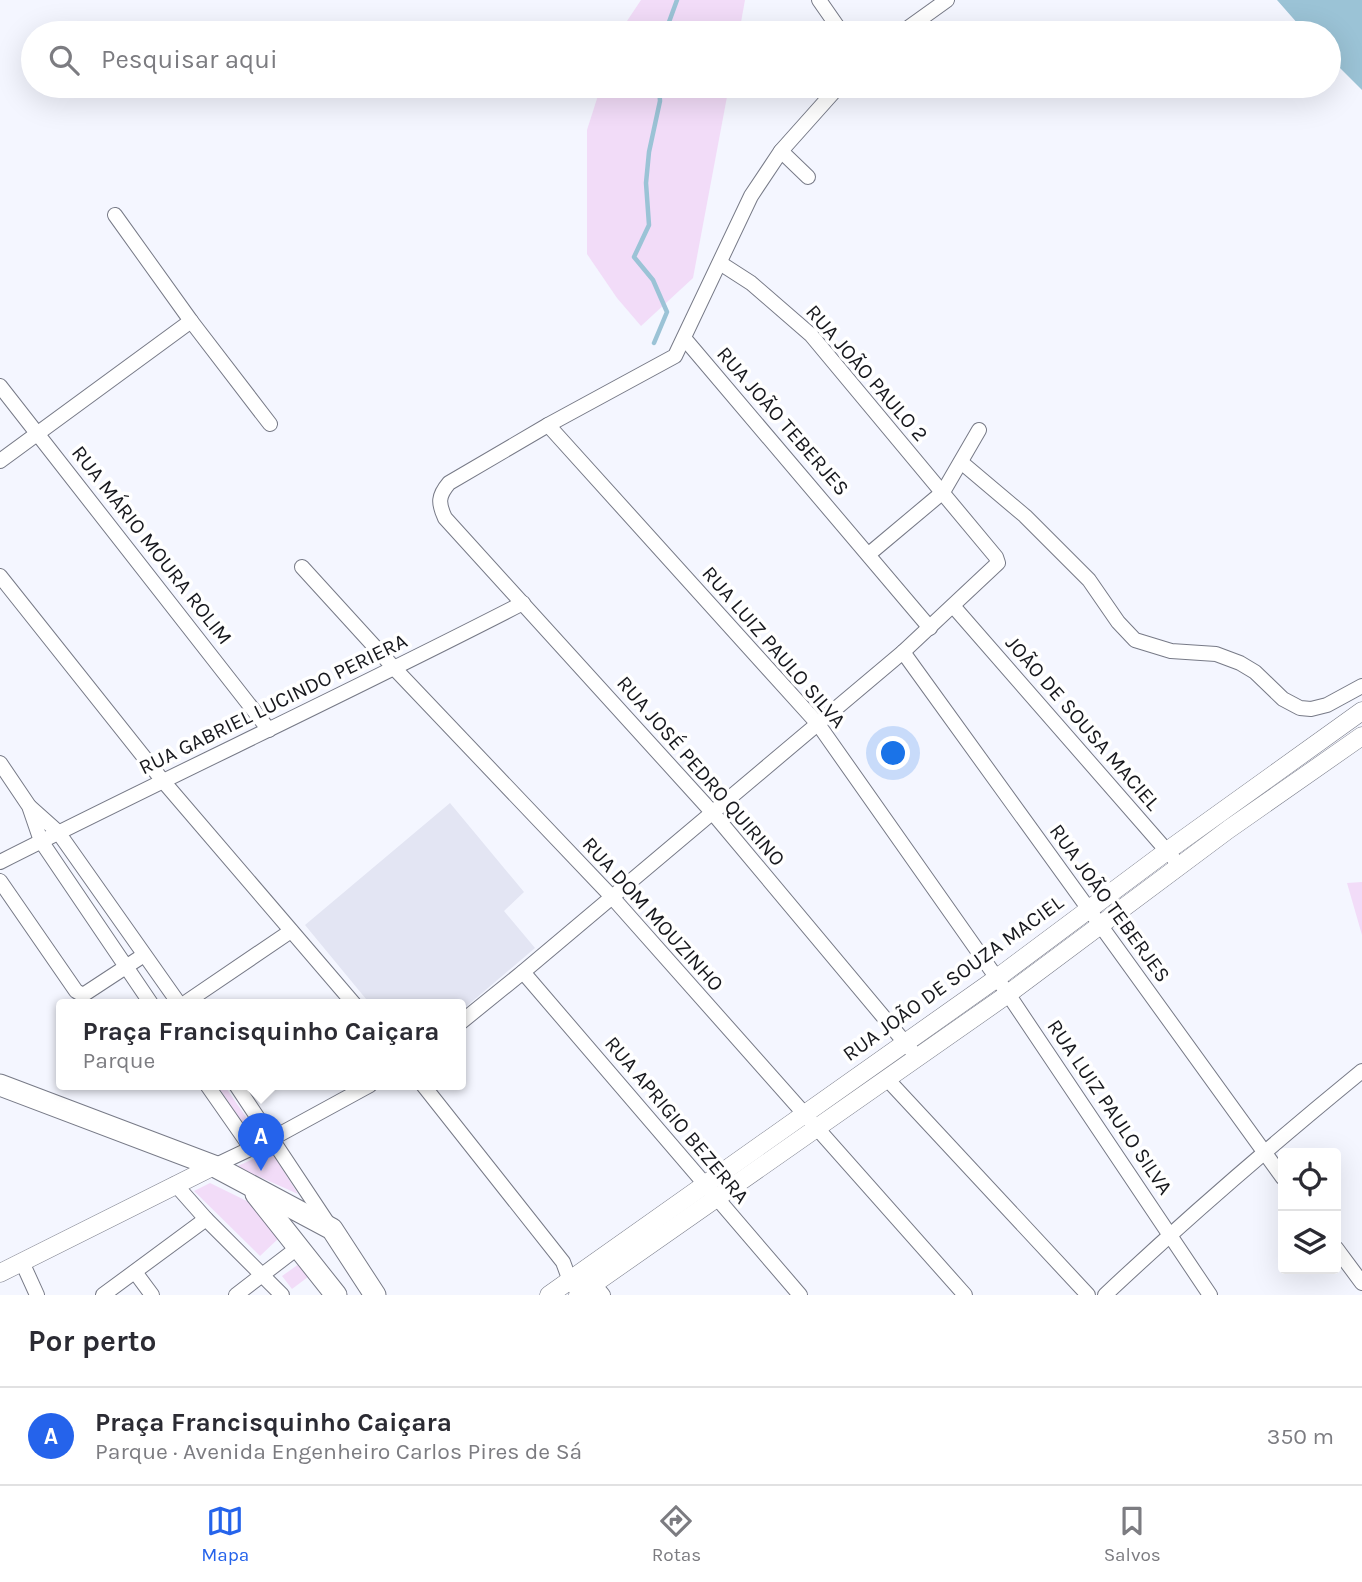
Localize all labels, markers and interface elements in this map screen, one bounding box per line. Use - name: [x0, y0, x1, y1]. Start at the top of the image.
- search box: [21, 21, 1341, 98]
- icon: search: [45, 41, 83, 79]
- text: Pesquisar aqui: [101, 44, 278, 75]
- street label: RUA JOÃO PAULO 2: [801, 300, 933, 446]
- street label: RUA JOÃO TEBERJES: [712, 342, 854, 500]
- street label: RUA MÁRIO MOURA ROLIM: [67, 441, 237, 649]
- street label: RUA LUIZ PAULO SILVA: [697, 561, 851, 733]
- street label: RUA GABRIEL LUCINDO PERIERA: [135, 628, 411, 780]
- street label: JOÃO DE SOUSA MACIEL: [1001, 631, 1165, 815]
- street label: RUA JOSÉ PEDRO QUIRINO: [612, 671, 790, 871]
- your location: [876, 736, 910, 770]
- street label: RUA JOÃO TEBERJES: [1045, 819, 1175, 987]
- street label: RUA DOM MOUZINHO: [577, 832, 729, 996]
- street label: RUA JOÃO DE SOUZA MACIEL: [838, 890, 1068, 1066]
- popup: [56, 999, 466, 1090]
- street label: RUA LUIZ PAULO SILVA: [1042, 1015, 1178, 1199]
- text: Praça Francisquinho Caiçara: [83, 1016, 439, 1047]
- street label: RUA APRIGIO BEZERRA: [600, 1032, 754, 1208]
- text: Parque: [83, 1047, 155, 1074]
- pin: A: [238, 1113, 284, 1171]
- map controls: [1278, 1148, 1341, 1274]
- button: locate: [1278, 1148, 1341, 1211]
- button: layers: [1278, 1211, 1341, 1274]
- text: Por perto: [28, 1323, 157, 1359]
- text: Praça Francisquinho Caiçara: [95, 1407, 452, 1438]
- text: A: [44, 1423, 58, 1450]
- text: 350 m: [1267, 1423, 1334, 1450]
- text: Parque · Avenida Engenheiro Carlos Pires de Sá: [95, 1438, 582, 1465]
- tab: Mapa: [201, 1502, 249, 1566]
- tab: Rotas: [652, 1502, 701, 1566]
- tab: Salvos: [1104, 1502, 1161, 1566]

